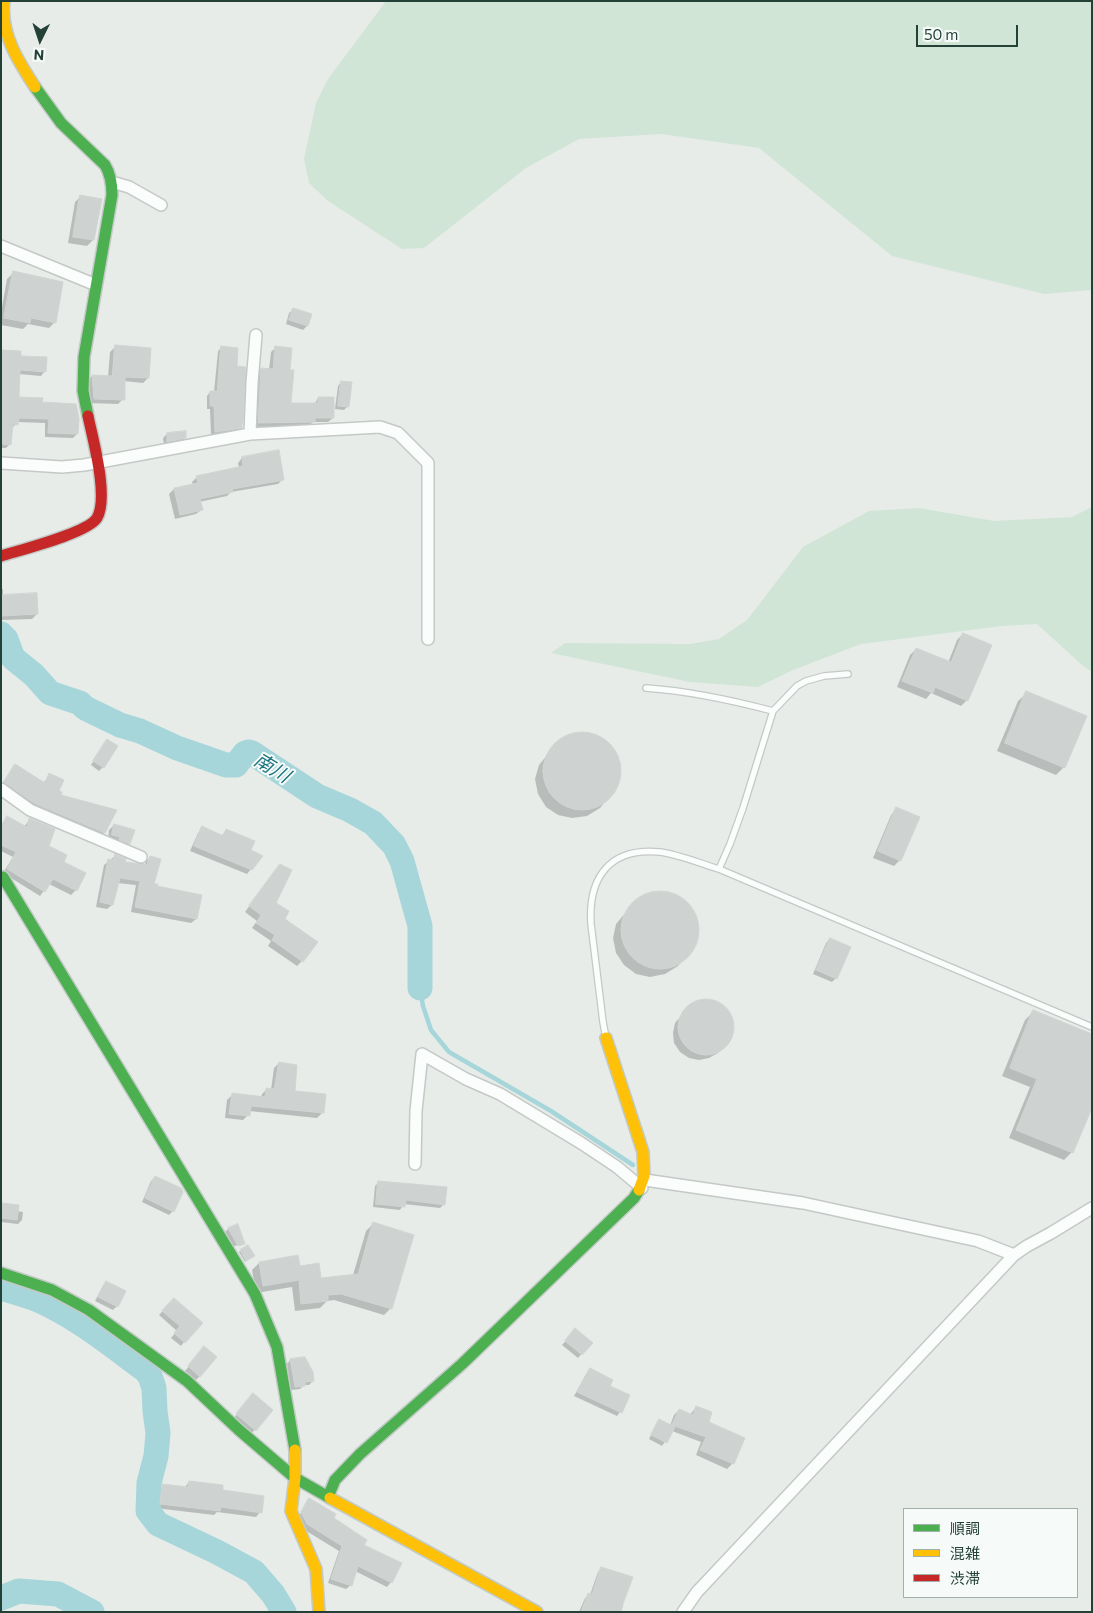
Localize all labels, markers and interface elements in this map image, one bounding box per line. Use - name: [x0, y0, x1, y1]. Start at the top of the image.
- north arrow: [15, 15, 65, 65]
- scale bar: [918, 15, 1020, 47]
- text: 50 m: [924, 25, 958, 43]
- text: N: [33, 47, 45, 64]
- water label: 南川: [250, 748, 294, 788]
- legend: [903, 1508, 1078, 1598]
- text: 順調: [950, 1519, 980, 1537]
- text: 混雑: [950, 1544, 980, 1562]
- text: 渋滞: [950, 1569, 980, 1587]

